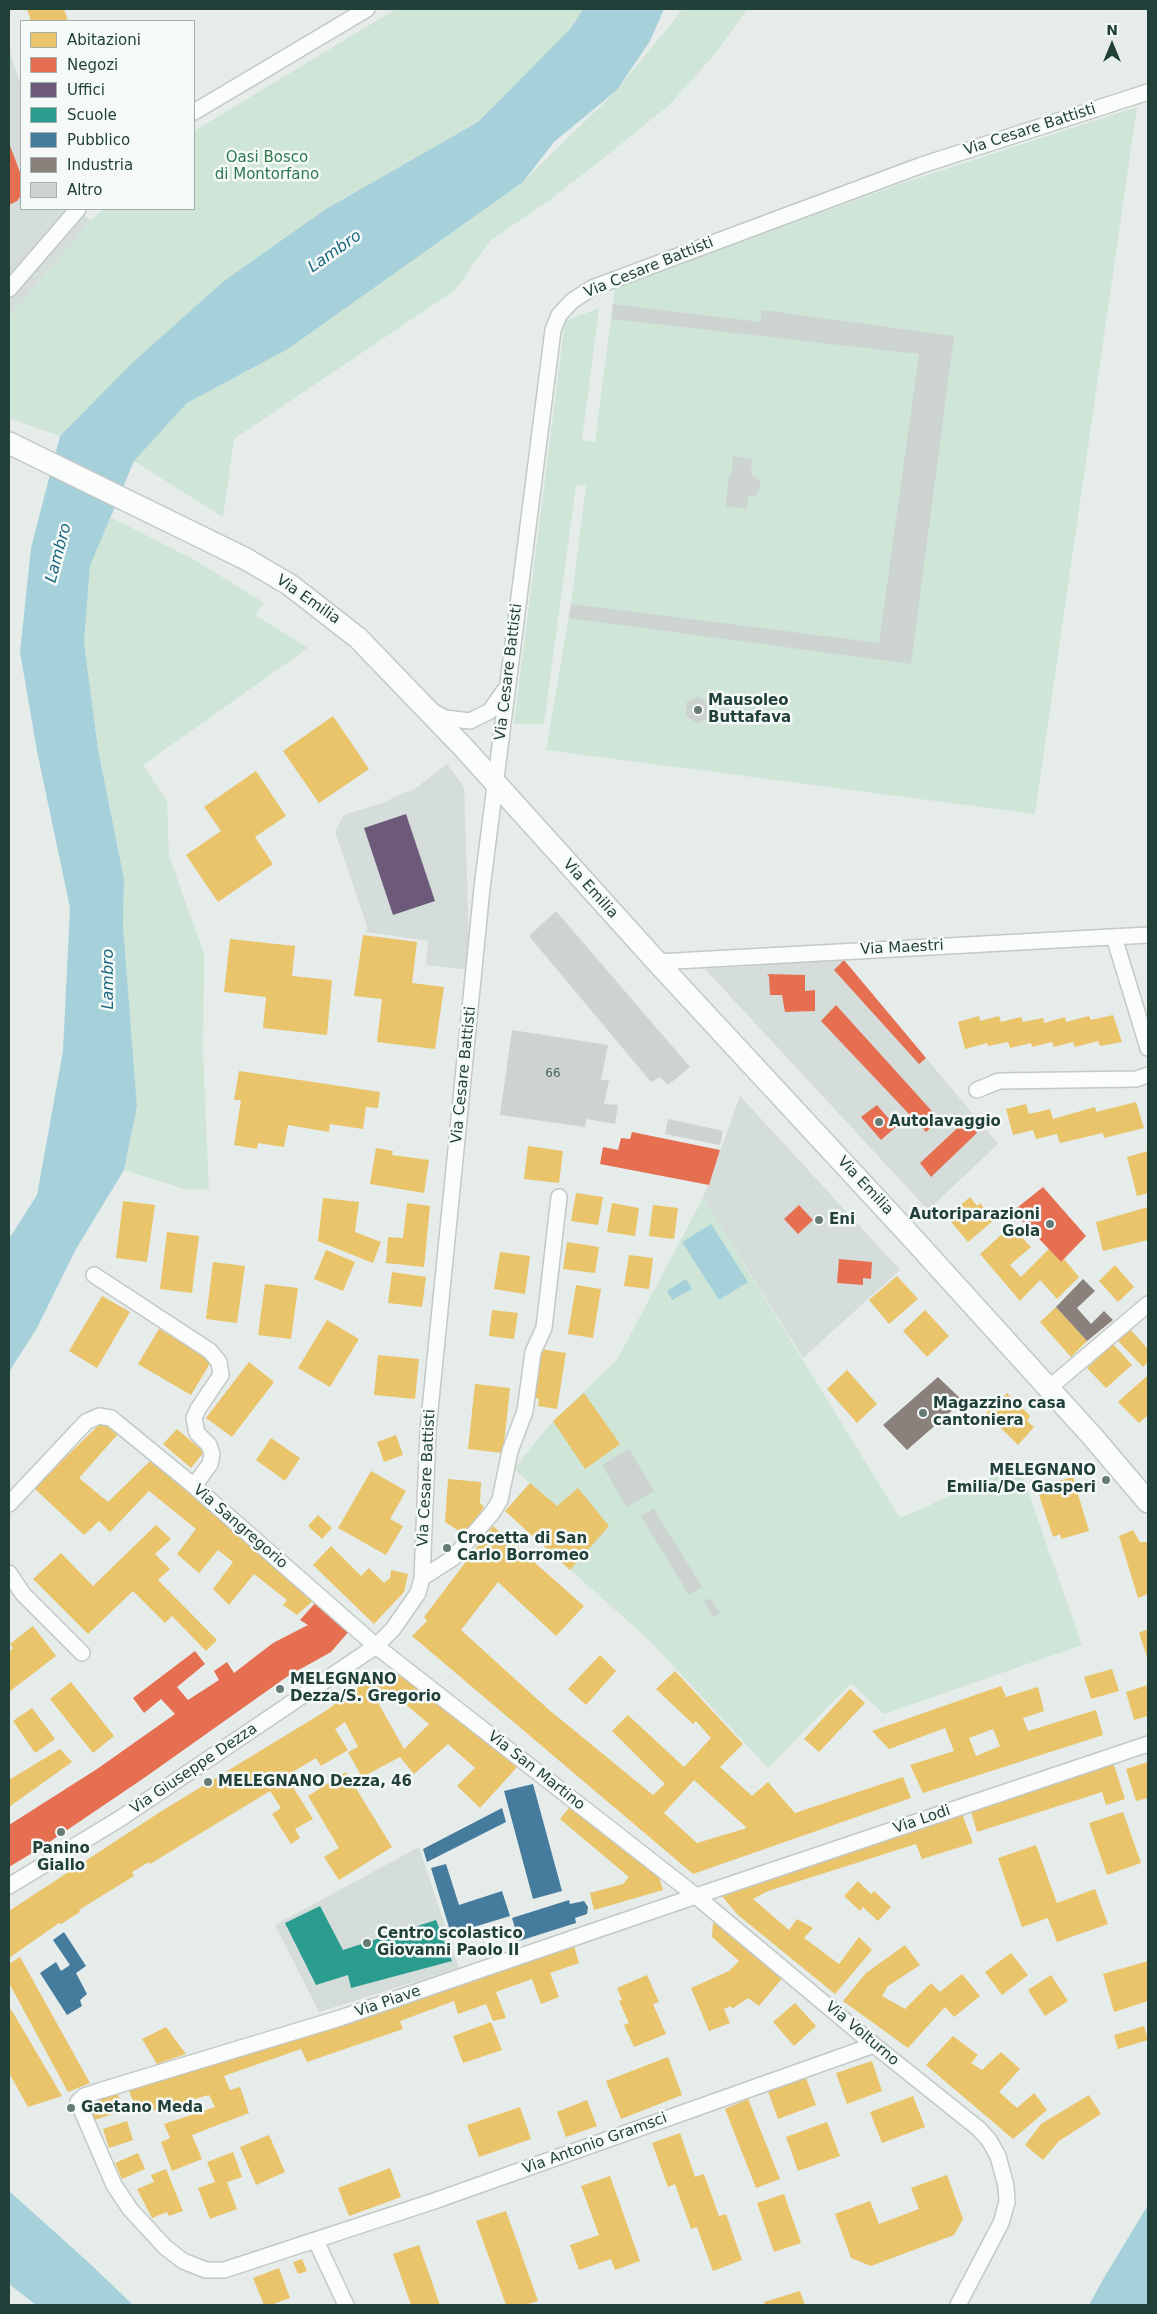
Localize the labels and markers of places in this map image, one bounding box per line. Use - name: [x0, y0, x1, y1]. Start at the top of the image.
- place label: Mausoleo Buttafava: [708, 692, 791, 727]
- marker: Mausoleo Buttafava: [692, 704, 704, 716]
- place label: Autolavaggio: [889, 1113, 1001, 1131]
- marker: Autolavaggio: [873, 1116, 885, 1128]
- place label: Autoriparazioni Gola: [909, 1206, 1040, 1241]
- place label: Eni: [829, 1211, 855, 1229]
- marker: Eni: [813, 1214, 825, 1226]
- marker: Autoriparazioni Gola: [1044, 1218, 1056, 1230]
- place label: Magazzino casa cantoniera: [933, 1395, 1066, 1430]
- marker: Magazzino casa cantoniera: [917, 1407, 929, 1419]
- place label: MELEGNANO Emilia/De Gasperi: [946, 1462, 1096, 1497]
- marker: MELEGNANO Emilia/De Gasperi: [1100, 1474, 1112, 1486]
- place label: Crocetta di San Carlo Borromeo: [457, 1530, 589, 1565]
- marker: Crocetta di San Carlo Borromeo: [441, 1542, 453, 1554]
- place label: MELEGNANO Dezza/S. Gregorio: [290, 1671, 441, 1706]
- marker: MELEGNANO Dezza/S. Gregorio: [274, 1683, 286, 1695]
- place label: MELEGNANO Dezza, 46: [218, 1773, 412, 1791]
- marker: MELEGNANO Dezza, 46: [202, 1776, 214, 1788]
- marker: Panino Giallo: [55, 1826, 67, 1838]
- place label: Panino Giallo: [32, 1840, 90, 1875]
- place label: Centro scolastico Giovanni Paolo II: [377, 1925, 523, 1960]
- marker: Centro scolastico Giovanni Paolo II: [361, 1937, 373, 1949]
- place label: Gaetano Meda: [81, 2099, 203, 2117]
- marker: Gaetano Meda: [65, 2102, 77, 2114]

